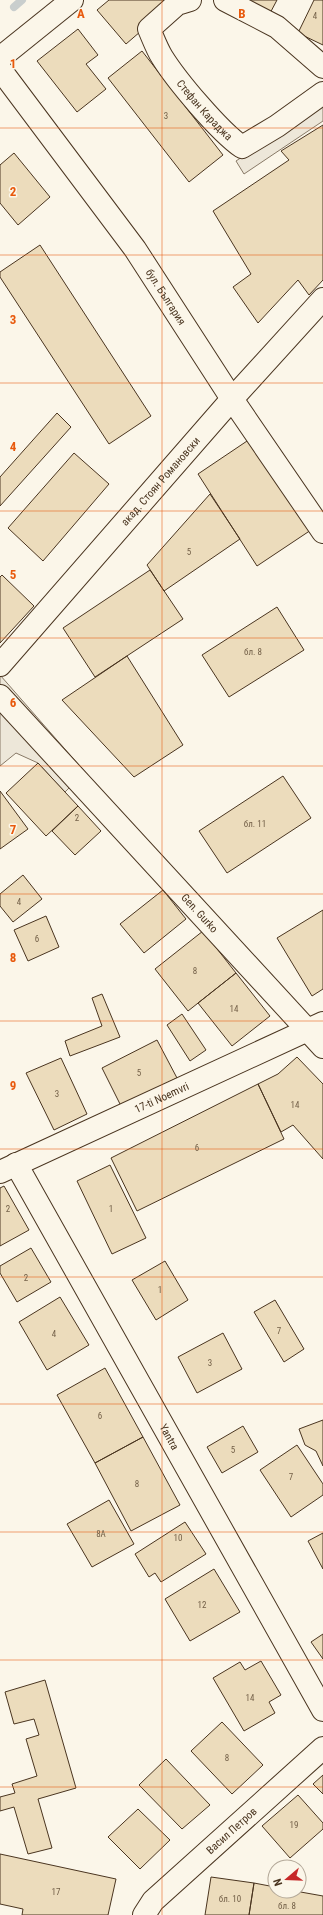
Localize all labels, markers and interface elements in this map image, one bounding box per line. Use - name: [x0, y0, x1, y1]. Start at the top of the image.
- text: A: [77, 6, 85, 21]
- text: B: [238, 6, 246, 21]
- house number: 4: [313, 11, 318, 21]
- text: 1: [10, 56, 16, 71]
- street label: Стефан Караджа: [174, 77, 235, 143]
- house number: 3: [164, 111, 168, 121]
- text: 2: [10, 184, 17, 199]
- street label: бул. България: [143, 266, 189, 327]
- text: 3: [10, 312, 16, 327]
- street label: акад. Стоян Романовски: [118, 434, 203, 528]
- text: 4: [10, 439, 17, 454]
- house number: 5: [187, 547, 192, 557]
- text: 5: [10, 567, 17, 582]
- house number: бл. 8: [244, 647, 262, 657]
- text: 6: [10, 695, 17, 710]
- house number: 2: [75, 813, 80, 823]
- house number: бл. 11: [244, 819, 266, 829]
- text: 7: [10, 822, 17, 837]
- street label: Gen. Gurko: [179, 891, 221, 936]
- house number: 4: [17, 897, 22, 907]
- house number: 6: [35, 934, 39, 944]
- text: 8: [10, 950, 16, 965]
- house number: 8: [193, 966, 197, 976]
- house number: 14: [230, 1004, 239, 1014]
- house number: 5: [137, 1068, 142, 1078]
- text: 9: [10, 1078, 16, 1093]
- street label: 17-ti Noemvri: [132, 1079, 191, 1116]
- house number: 3: [55, 1089, 59, 1099]
- house number: 14: [291, 1100, 300, 1110]
- house number: 6: [195, 1143, 199, 1153]
- house number: 2: [6, 1204, 11, 1214]
- house number: 1: [109, 1204, 113, 1214]
- house number: 2: [24, 1273, 29, 1283]
- house number: 1: [158, 1285, 162, 1295]
- house number: 7: [277, 1326, 282, 1336]
- house number: 4: [52, 1329, 57, 1339]
- house number: 3: [208, 1358, 212, 1368]
- house number: 6: [98, 1411, 102, 1421]
- street label: Yantra: [157, 1422, 182, 1452]
- house number: 5: [231, 1445, 236, 1455]
- house number: 7: [289, 1472, 294, 1482]
- house number: 8: [135, 1479, 139, 1489]
- house number: 8А: [96, 1529, 106, 1539]
- house number: 10: [174, 1533, 182, 1543]
- house number: 12: [198, 1600, 207, 1610]
- house number: 14: [246, 1693, 255, 1703]
- house number: 8: [225, 1753, 229, 1763]
- street label: Васил Петров: [203, 1805, 259, 1857]
- house number: 19: [290, 1820, 298, 1830]
- north arrow: [267, 1859, 307, 1899]
- text: N: [271, 1877, 285, 1887]
- house number: 17: [52, 1887, 61, 1897]
- house number: бл. 10: [219, 1894, 241, 1904]
- house number: бл. 8: [278, 1901, 296, 1911]

